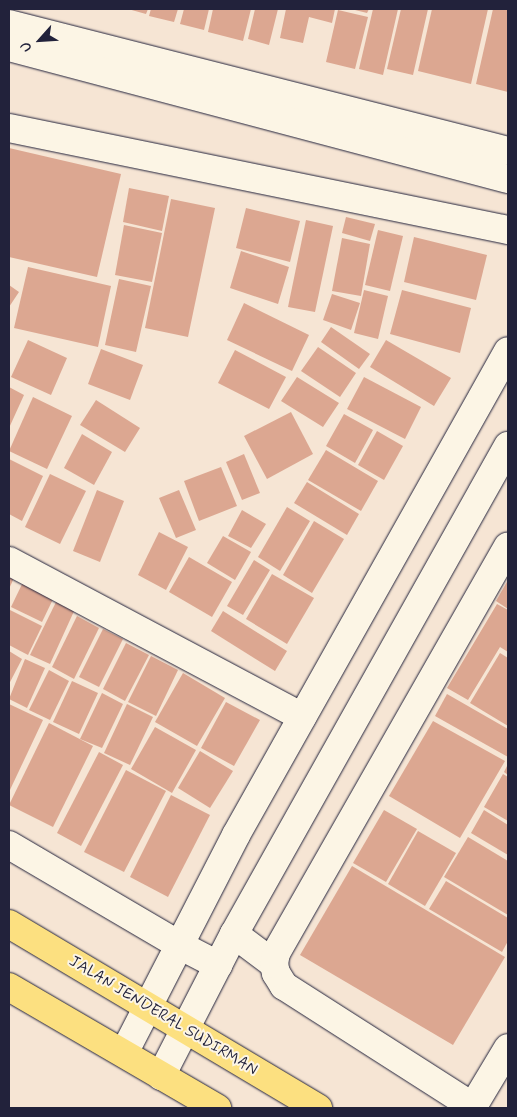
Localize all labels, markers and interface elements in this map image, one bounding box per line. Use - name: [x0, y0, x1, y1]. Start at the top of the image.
- north arrow: [15, 15, 65, 65]
- text: U: [16, 39, 37, 55]
- street label: JALAN JENDERAL SUDIRMAN: [62, 950, 264, 1082]

